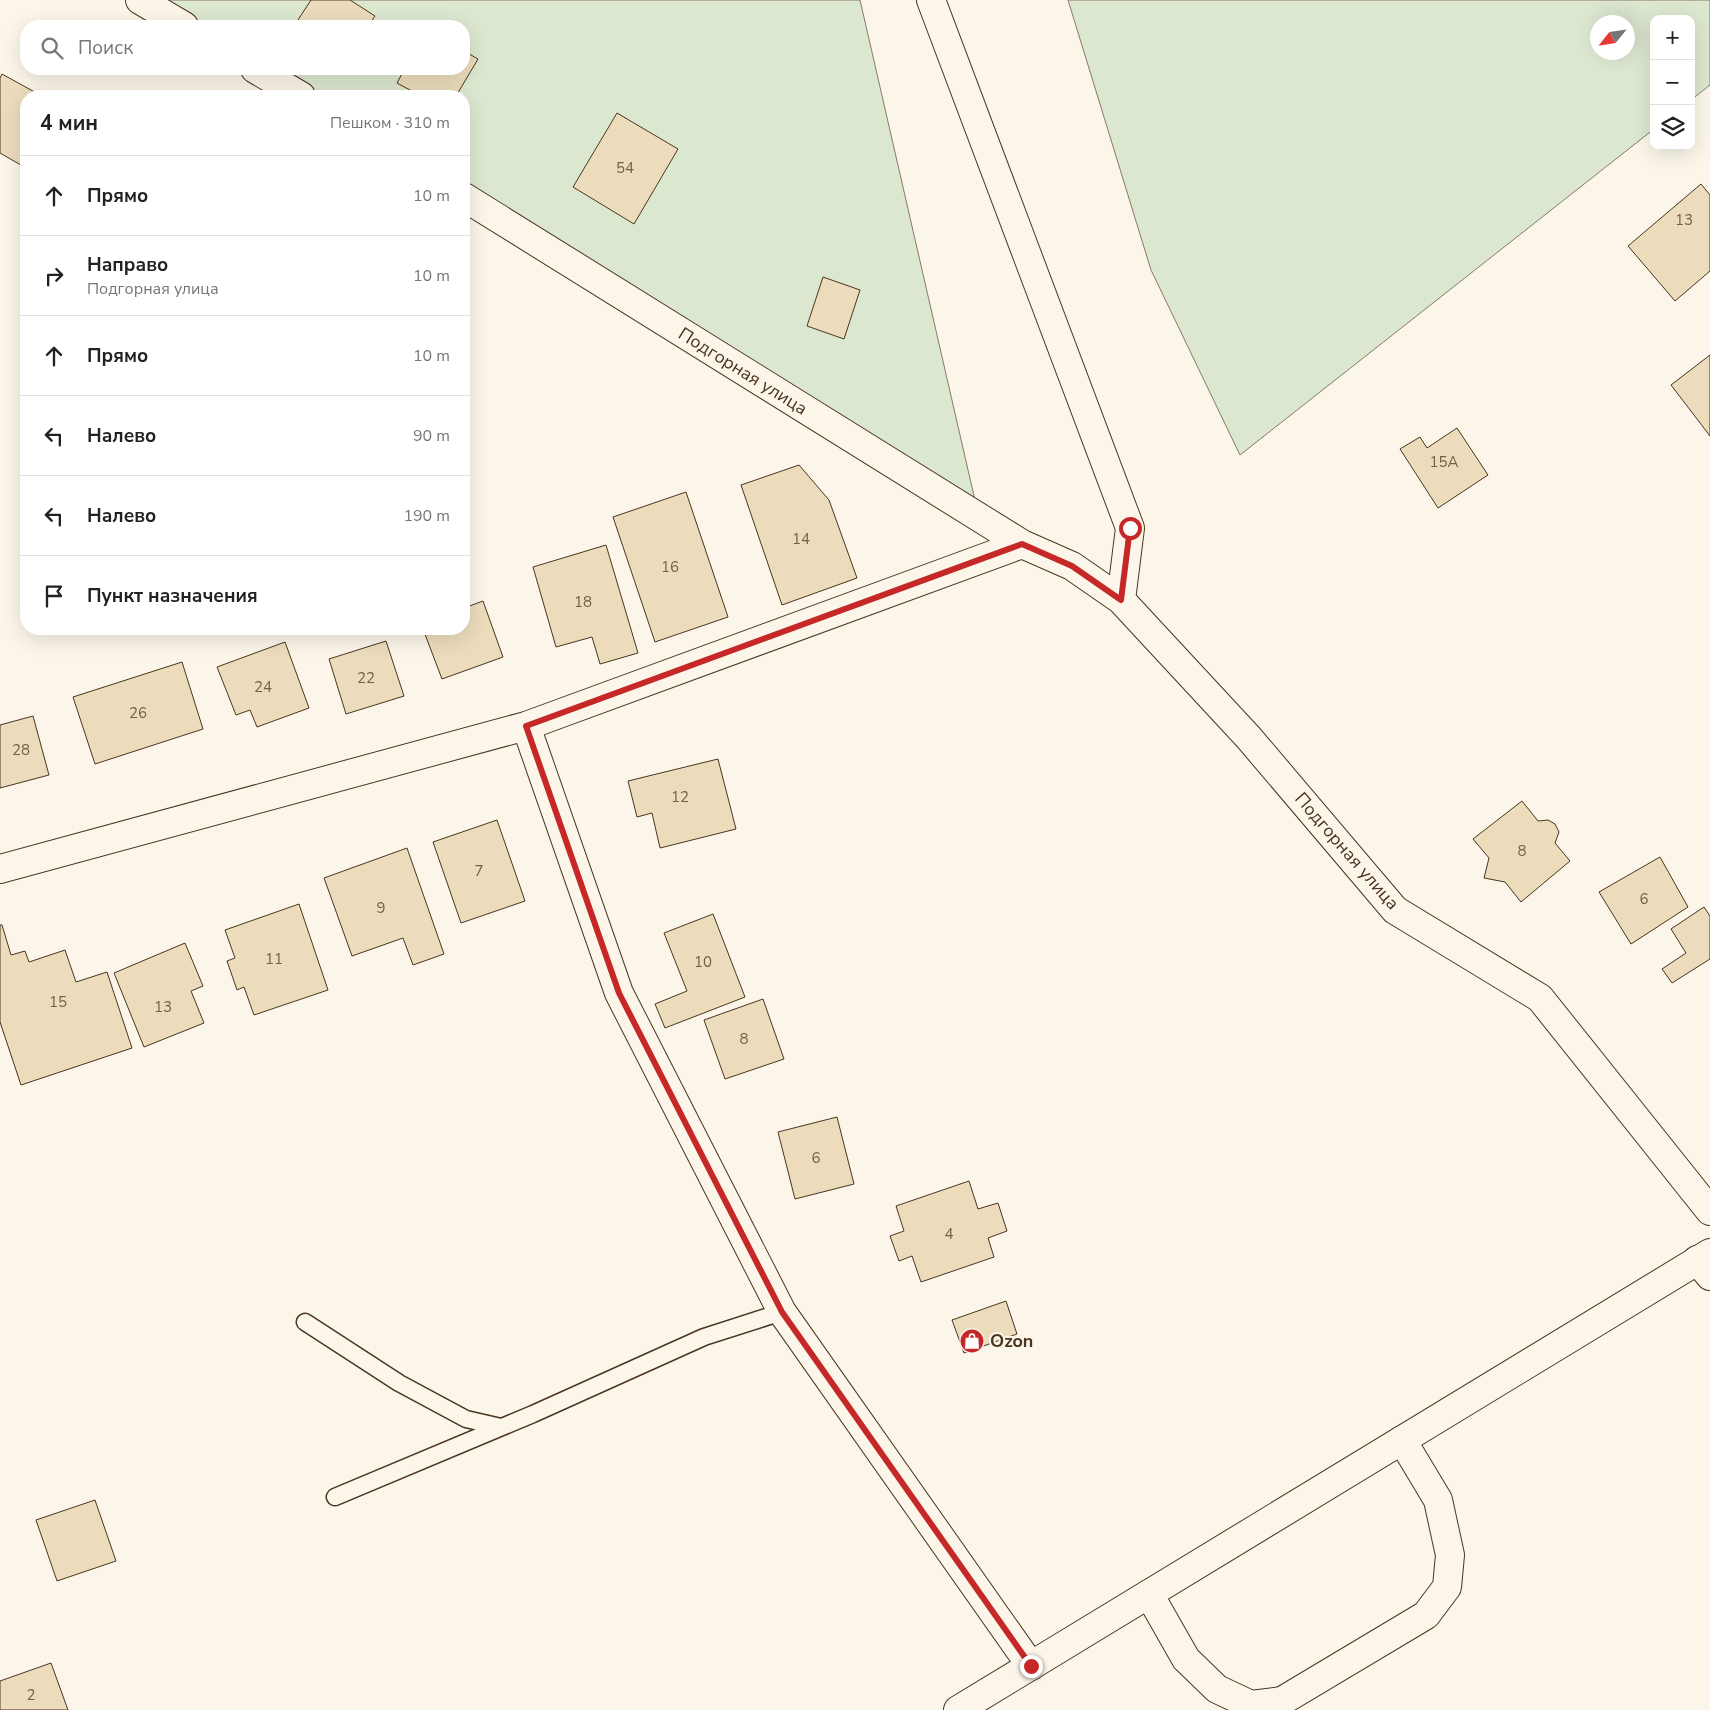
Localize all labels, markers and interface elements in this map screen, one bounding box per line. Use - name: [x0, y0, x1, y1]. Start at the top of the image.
- north arrow: [1590, 15, 1635, 60]
- map controls: [1650, 15, 1695, 150]
- button: +: [1650, 15, 1695, 60]
- search box: [20, 20, 470, 75]
- icon: search: [38, 34, 66, 62]
- text: Поиск: [78, 35, 133, 61]
- button: −: [1650, 60, 1695, 105]
- button: layers: [1650, 105, 1695, 150]
- text: 4 мин: [40, 109, 98, 137]
- text: Пешком · 310 m: [330, 112, 450, 134]
- house number: 54: [616, 158, 634, 178]
- icon: ahead: [40, 182, 68, 210]
- text: Прямо: [87, 183, 148, 209]
- text: 10 m: [413, 185, 450, 207]
- house number: 13: [1675, 210, 1693, 230]
- text: Направо: [87, 252, 168, 278]
- icon: right: [40, 262, 68, 290]
- text: 10 m: [413, 265, 450, 287]
- text: Подгорная улица: [87, 278, 219, 300]
- street label: Подгорная улица: [674, 322, 812, 420]
- icon: ahead: [40, 342, 68, 370]
- text: Прямо: [87, 343, 148, 369]
- text: 10 m: [413, 345, 450, 367]
- icon: left: [40, 422, 68, 450]
- text: Налево: [87, 423, 156, 449]
- text: 90 m: [413, 425, 450, 447]
- house number: 15A: [1430, 452, 1459, 472]
- icon: left: [40, 502, 68, 530]
- text: Налево: [87, 503, 156, 529]
- text: 190 m: [403, 505, 450, 527]
- route start: [1119, 517, 1142, 540]
- house number: 14: [792, 529, 810, 549]
- house number: 16: [661, 557, 679, 577]
- icon: arrive: [40, 582, 68, 610]
- text: Пункт назначения: [87, 583, 258, 609]
- house number: 18: [574, 592, 592, 612]
- house number: 22: [357, 668, 375, 688]
- house number: 24: [254, 677, 272, 697]
- house number: 26: [129, 703, 147, 723]
- house number: 28: [12, 740, 30, 760]
- house number: 12: [671, 787, 689, 807]
- street label: Подгорная улица: [1289, 787, 1405, 915]
- house number: 8: [1517, 841, 1527, 861]
- house number: 7: [474, 861, 484, 881]
- house number: 6: [1639, 889, 1649, 909]
- house number: 9: [376, 898, 386, 918]
- house number: 11: [265, 949, 283, 969]
- house number: 10: [694, 952, 712, 972]
- house number: 15: [49, 992, 67, 1012]
- house number: 13: [154, 997, 172, 1017]
- house number: 8: [739, 1029, 749, 1049]
- house number: 6: [811, 1148, 821, 1168]
- house number: 4: [944, 1224, 954, 1244]
- shop icon: Ozon: [959, 1328, 985, 1354]
- place label: Ozon: [990, 1329, 1033, 1353]
- route end: [1020, 1655, 1043, 1678]
- house number: 2: [26, 1685, 36, 1705]

